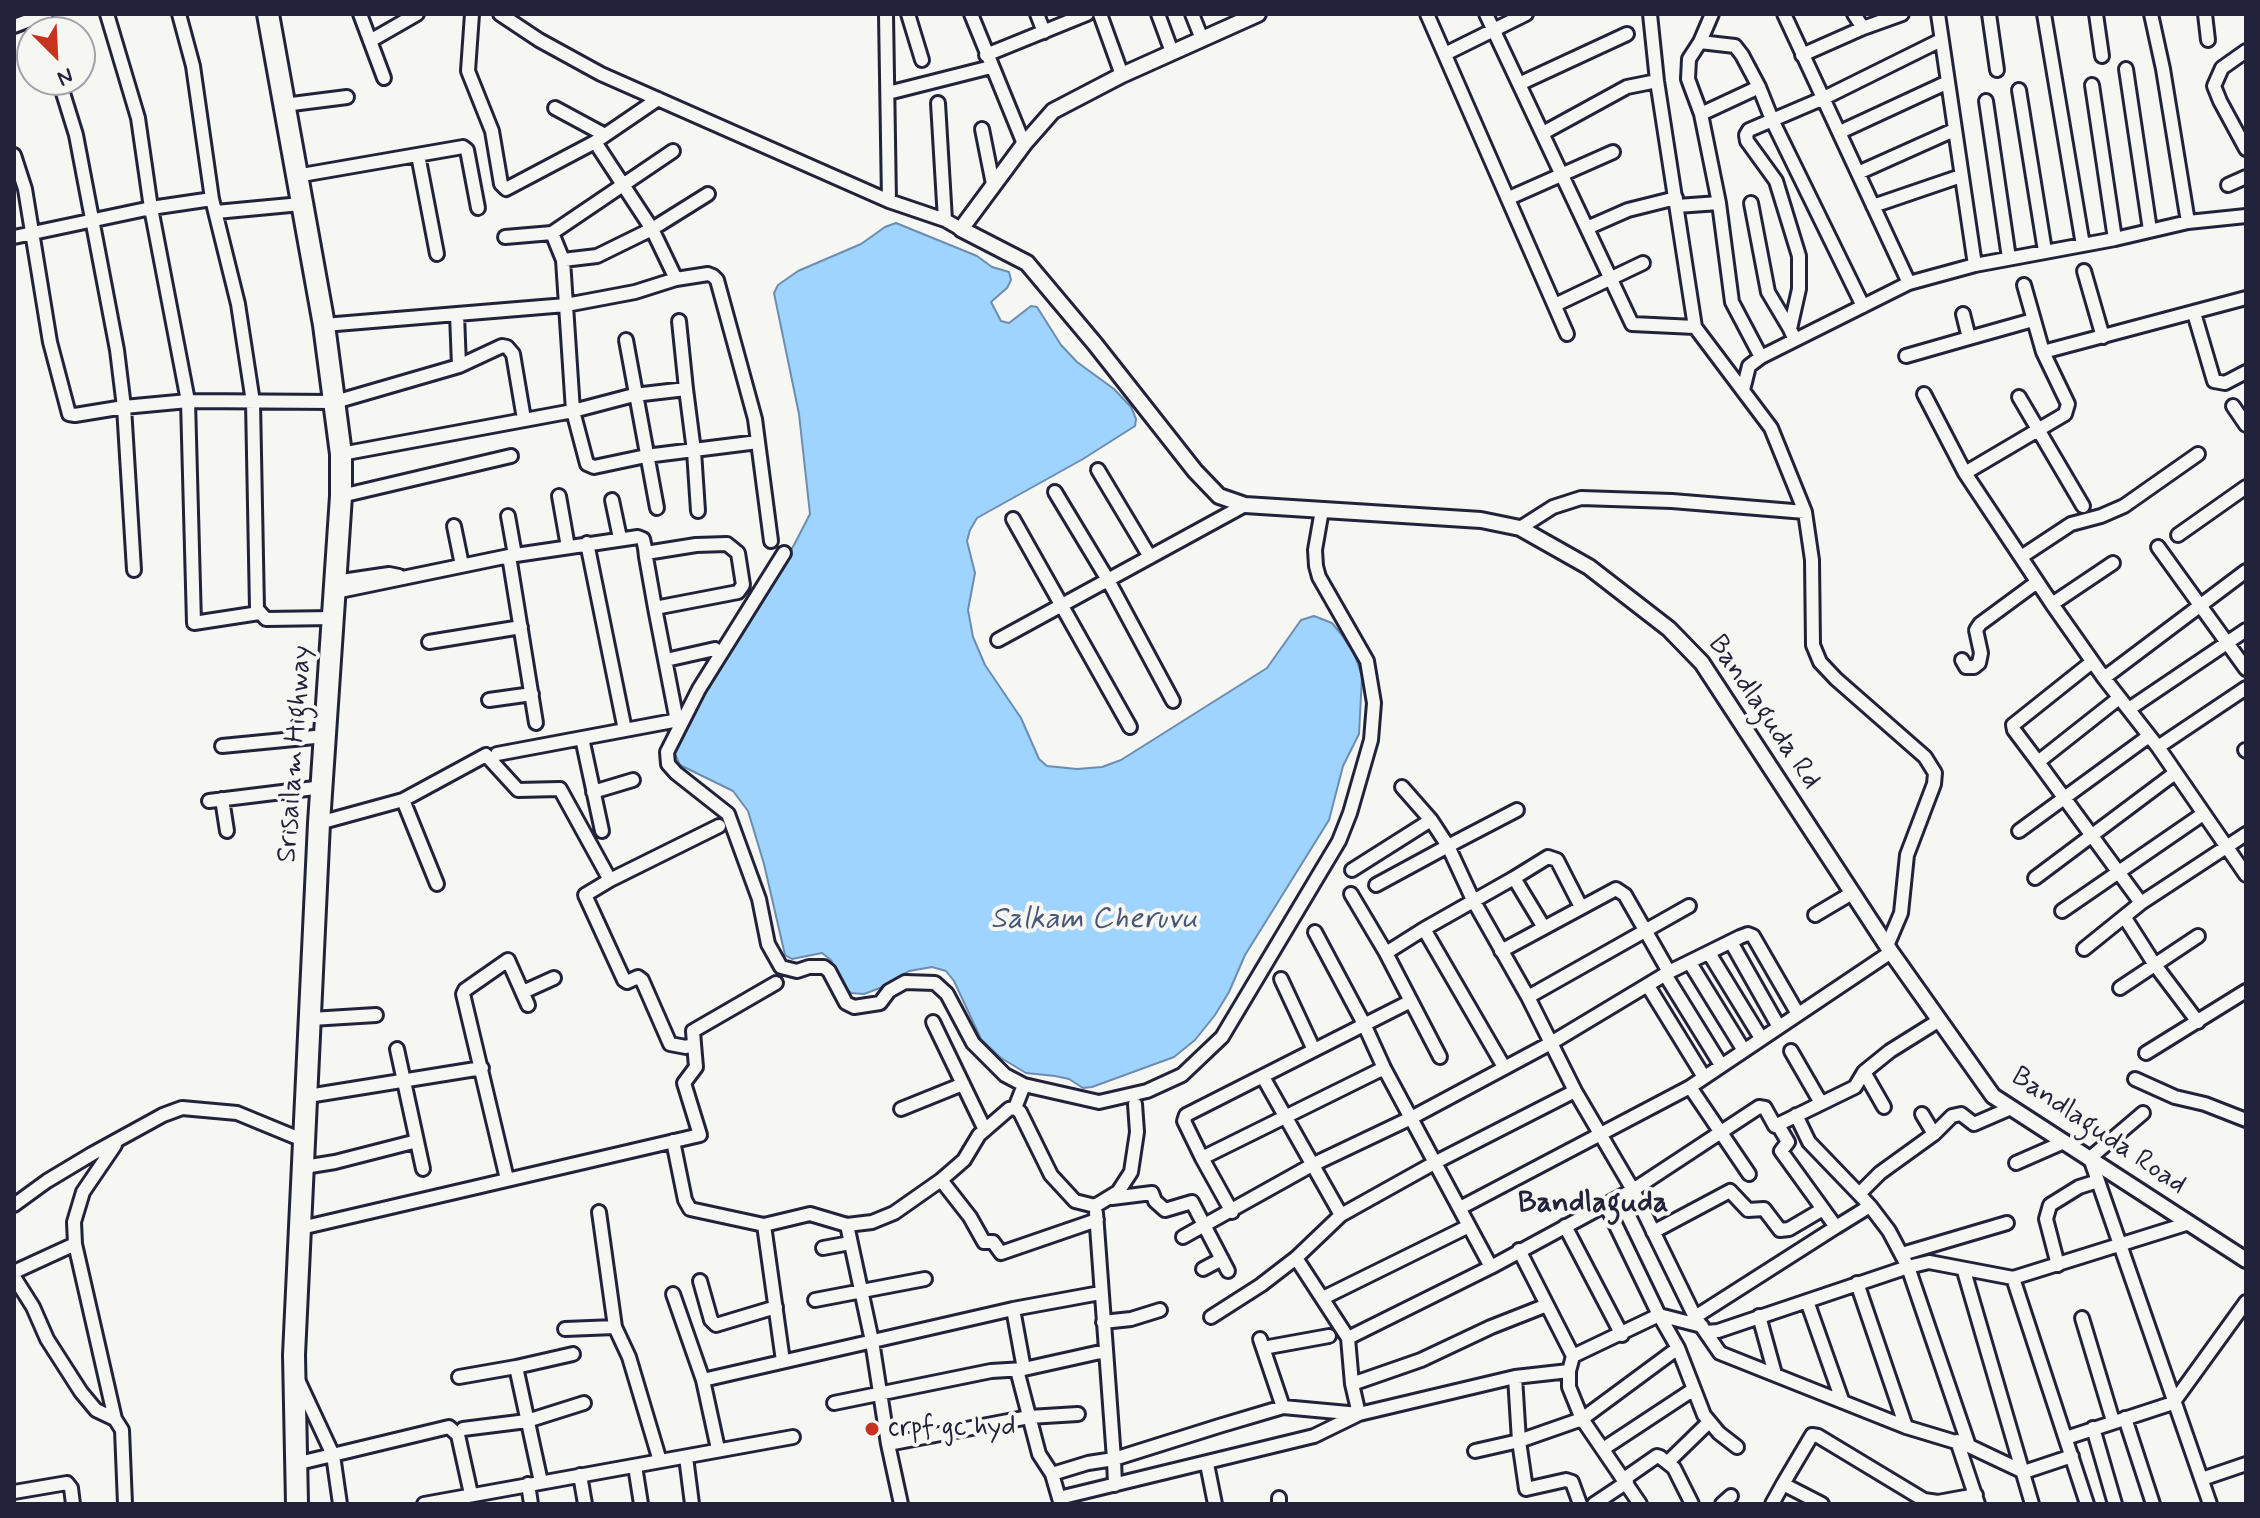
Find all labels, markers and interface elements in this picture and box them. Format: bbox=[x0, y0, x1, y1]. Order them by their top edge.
north arrow bbox=[16, 16, 96, 96]
text: N bbox=[53, 60, 77, 92]
street label: Bandlaguda Rd bbox=[1699, 630, 1827, 796]
street label: Srisailam Highway bbox=[272, 644, 320, 864]
water label: Salkam Cheruvu bbox=[991, 903, 1197, 939]
street label: Bandlaguda Road bbox=[2004, 1061, 2192, 1203]
district label: Bandlaguda bbox=[1518, 1187, 1668, 1223]
place label: crpf gc hyd bbox=[888, 1412, 1016, 1446]
marker: crpf gc hyd bbox=[863, 1420, 881, 1438]

